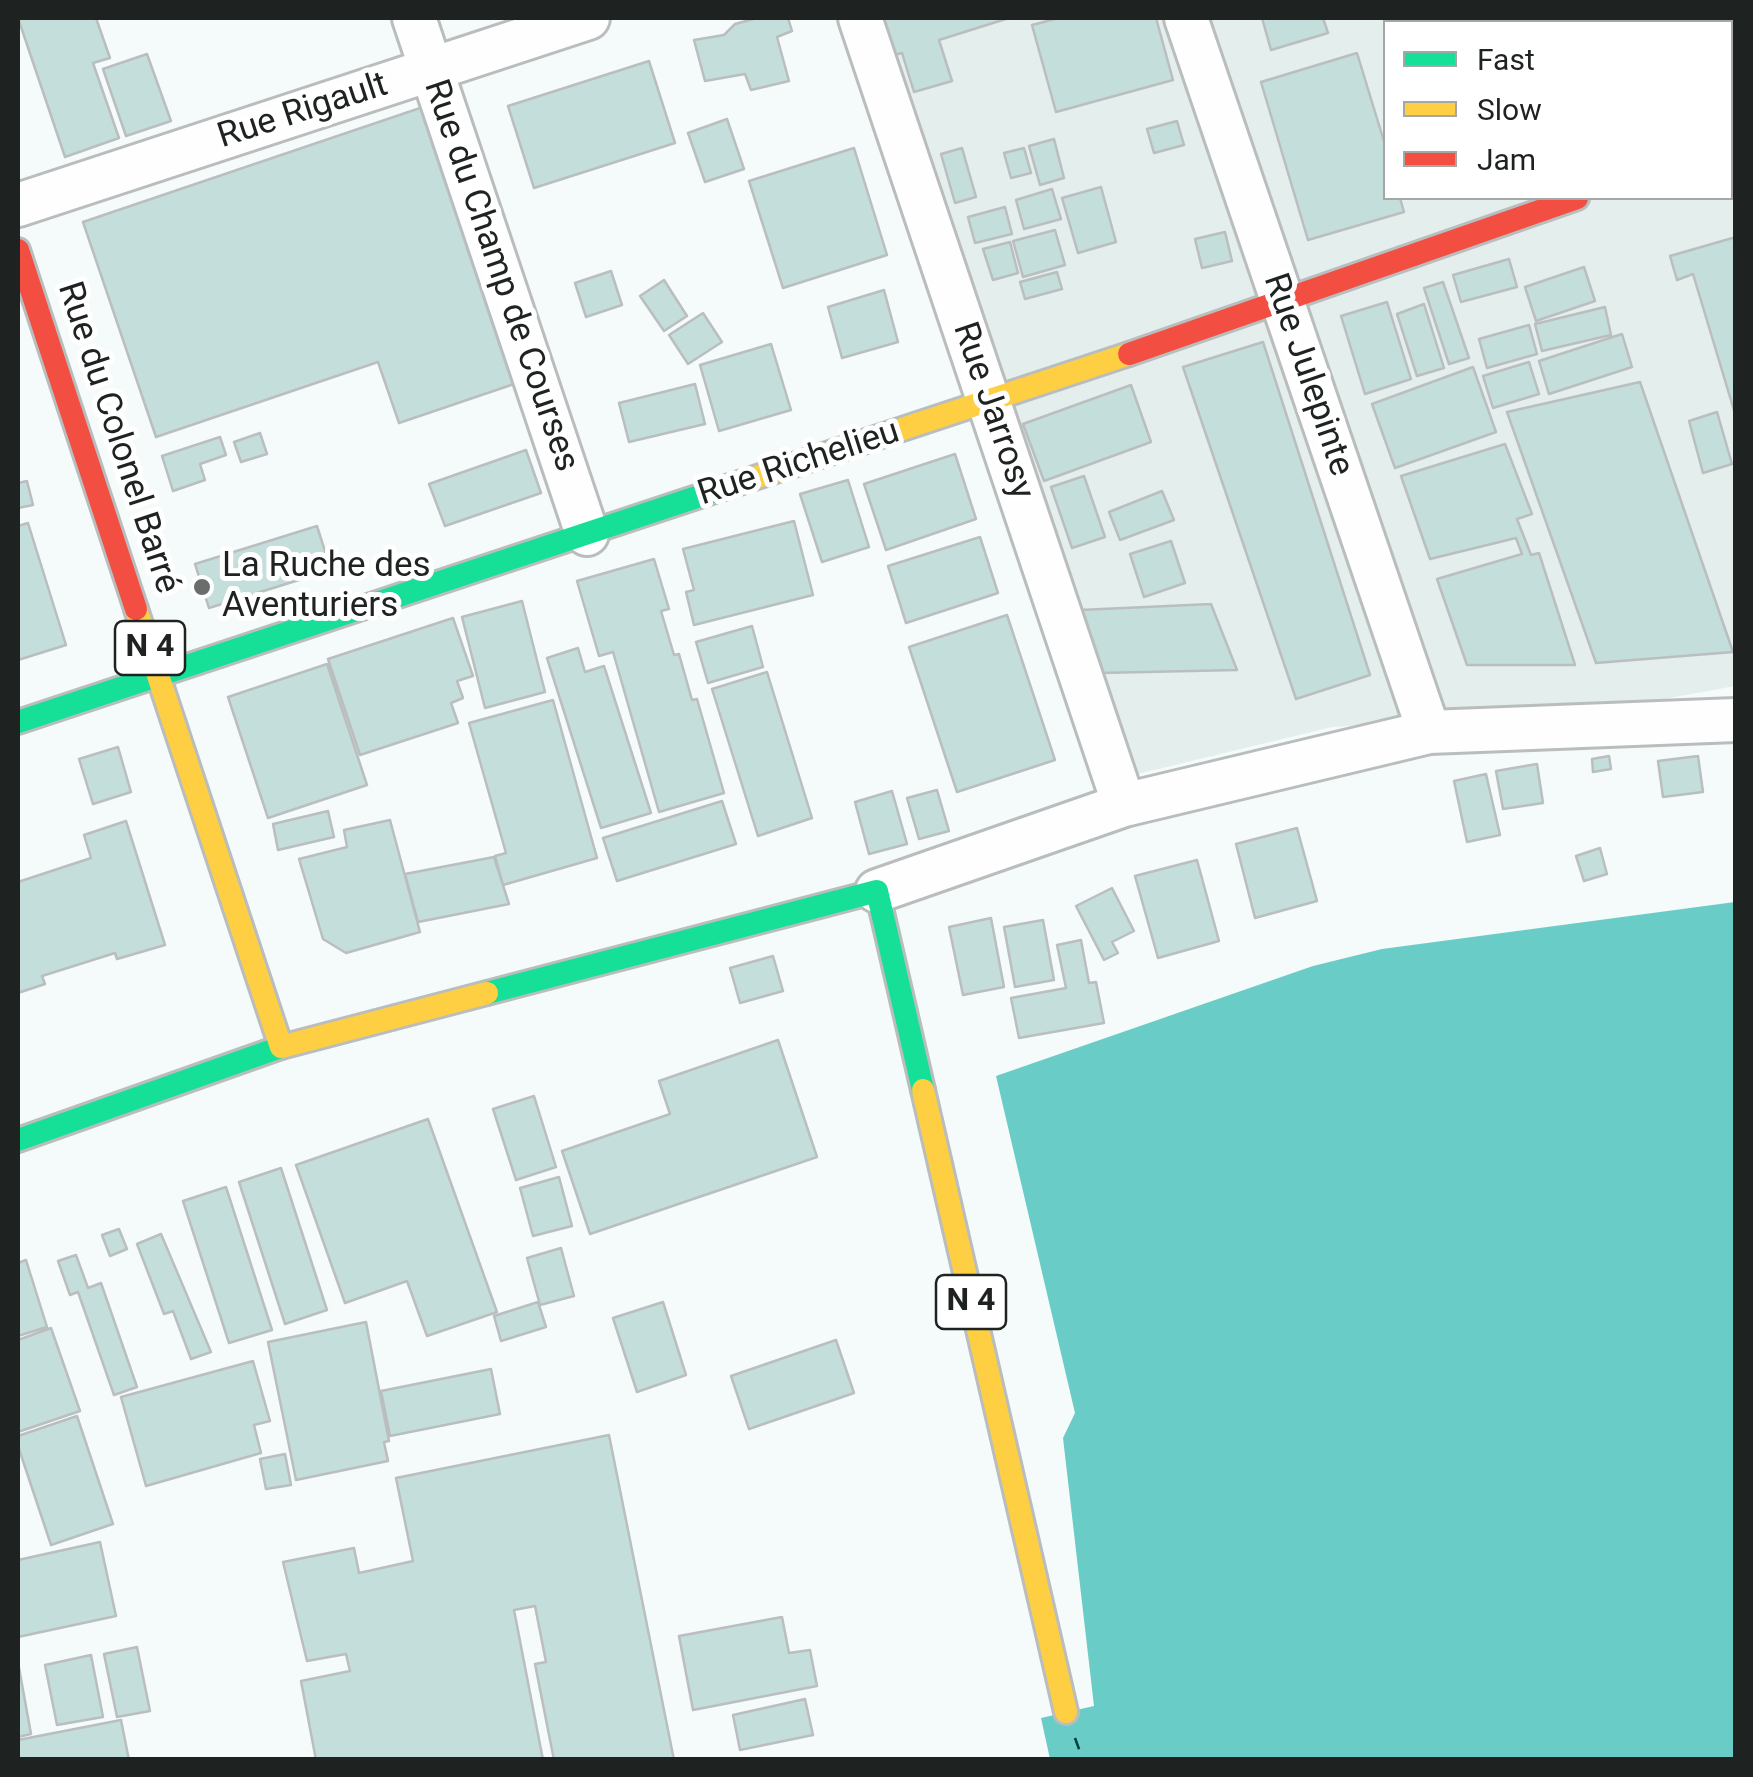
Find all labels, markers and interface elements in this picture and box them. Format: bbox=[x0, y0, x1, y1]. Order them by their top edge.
legend bbox=[1383, 20, 1733, 200]
text: Fast bbox=[1477, 42, 1535, 77]
street label: Rue Rigault bbox=[213, 65, 393, 159]
street label: Rue du Champ de Courses bbox=[413, 75, 587, 477]
text: Slow bbox=[1477, 92, 1542, 127]
text: Jam bbox=[1477, 142, 1536, 177]
street label: Rue Julepinte bbox=[1253, 268, 1361, 482]
street label: Rue du Colonel Barré bbox=[47, 277, 187, 599]
street label: Rue Jarrosy bbox=[942, 317, 1042, 505]
street label: Rue Richelieu bbox=[693, 412, 905, 516]
place label: La Ruche des Aventuriers bbox=[222, 546, 431, 628]
marker: La Ruche des Aventuriers bbox=[191, 576, 213, 598]
road number: N 4 bbox=[115, 621, 185, 675]
road number: N 4 bbox=[936, 1275, 1006, 1329]

